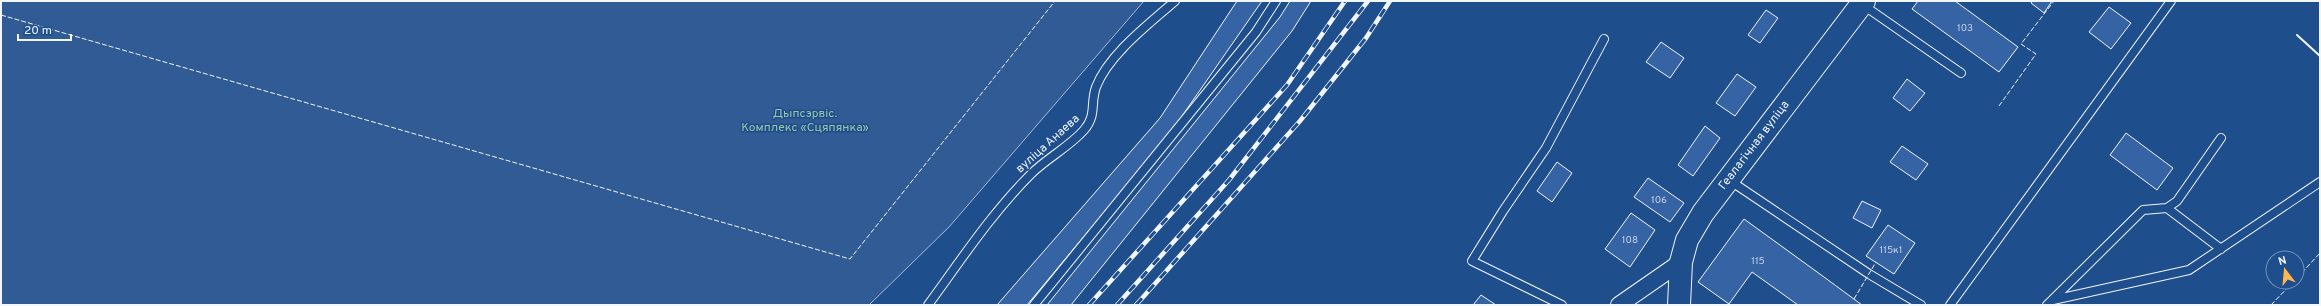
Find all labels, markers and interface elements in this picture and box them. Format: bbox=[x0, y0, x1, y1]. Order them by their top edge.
scale bar bbox=[18, 16, 71, 42]
house number: 103 bbox=[1957, 22, 1973, 35]
text: 20 m bbox=[24, 23, 52, 39]
street label: Геалагічная вуліца bbox=[1715, 98, 1793, 193]
park label: Дыпсэрвіс. Комплекс «Сцяпянка» bbox=[741, 106, 869, 136]
street label: вуліца Анаева bbox=[1013, 111, 1083, 177]
house number: 106 bbox=[1651, 194, 1667, 207]
house number: 108 bbox=[1622, 234, 1638, 247]
house number: 115к1 bbox=[1879, 244, 1903, 257]
north arrow bbox=[2265, 250, 2305, 290]
text: N bbox=[2277, 254, 2288, 269]
house number: 115 bbox=[1751, 255, 1765, 268]

